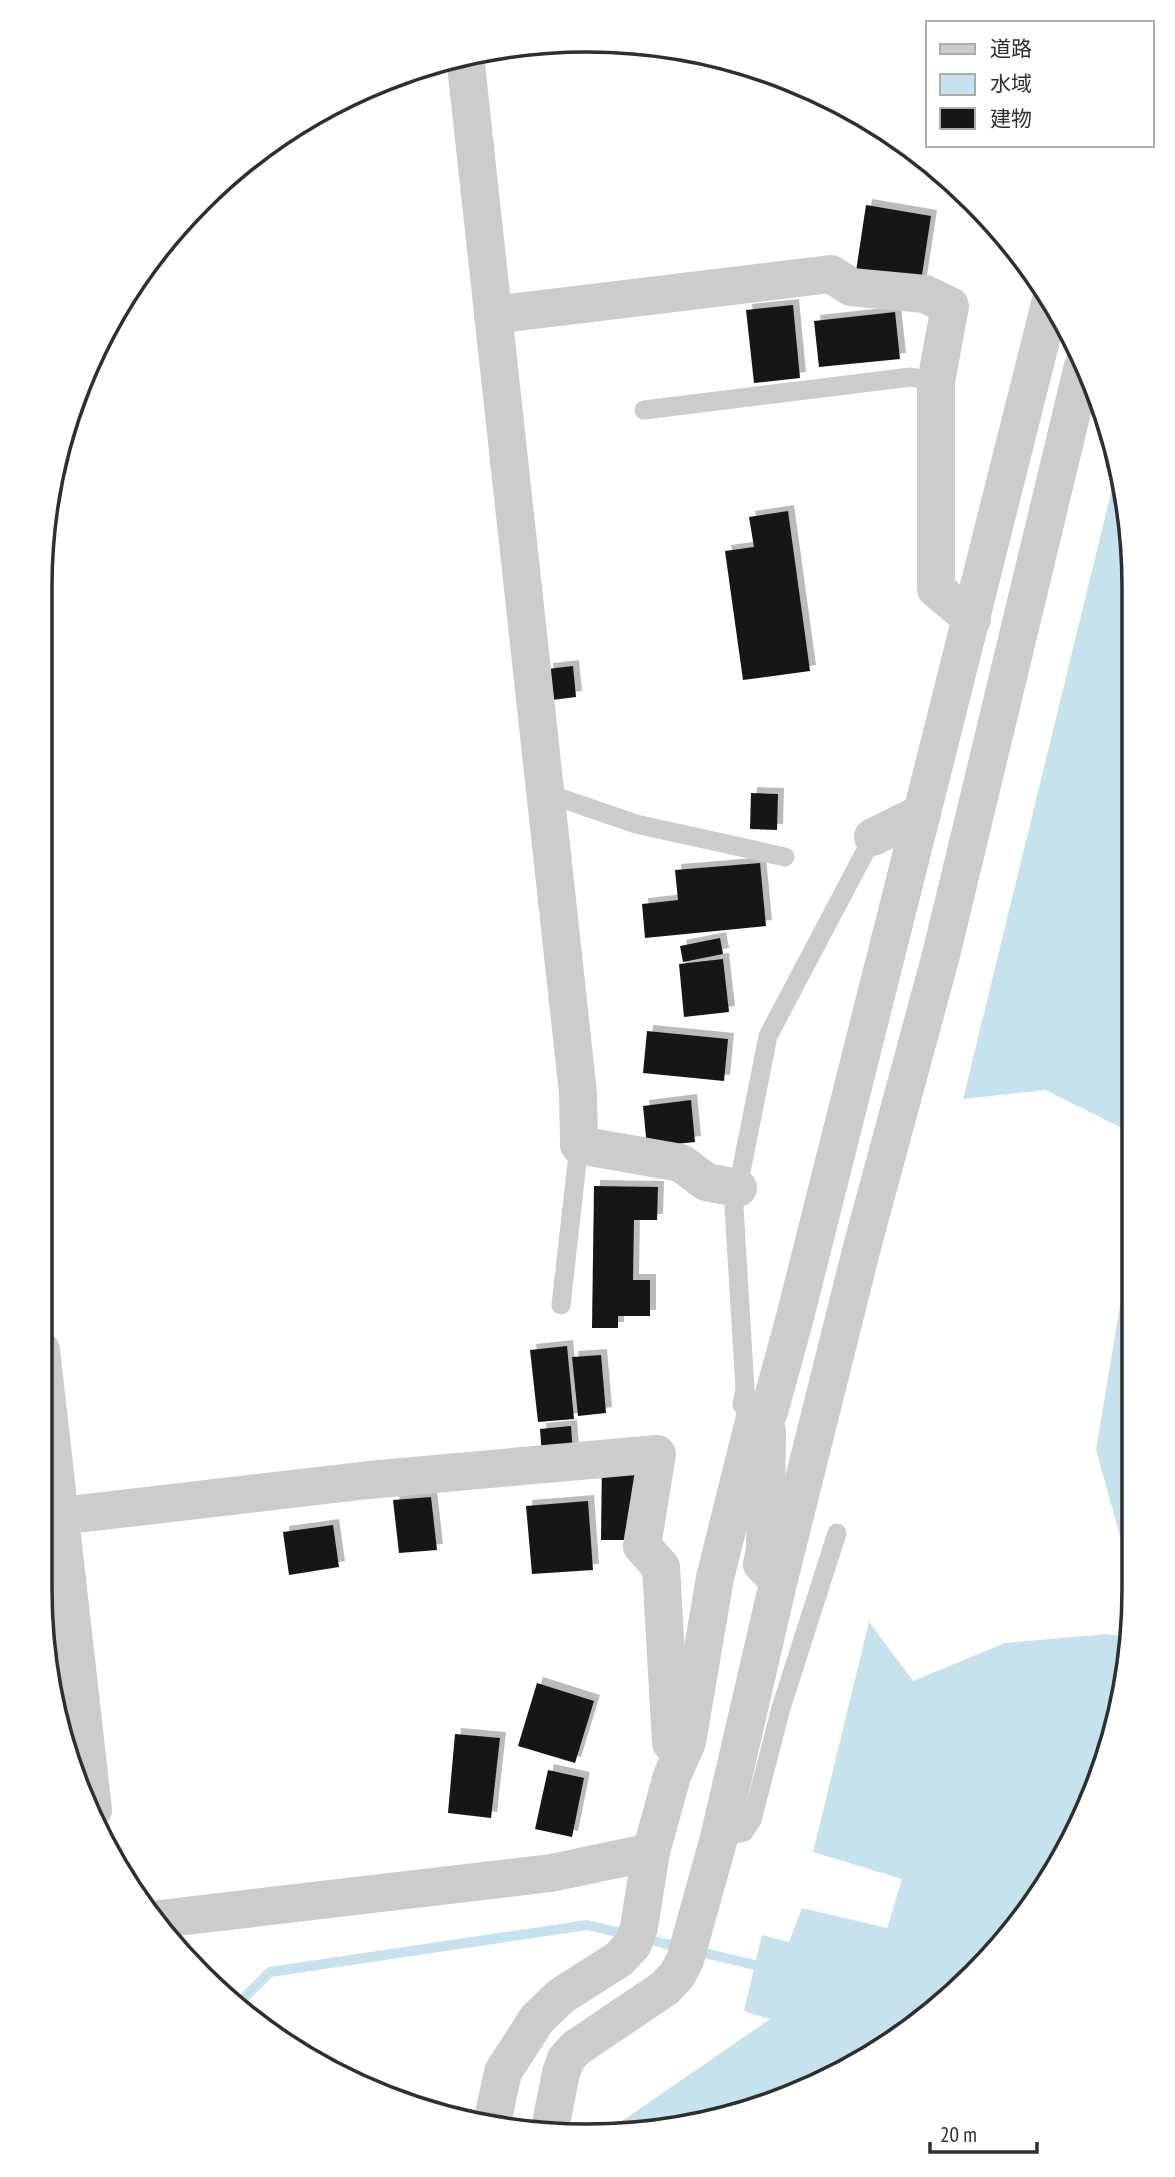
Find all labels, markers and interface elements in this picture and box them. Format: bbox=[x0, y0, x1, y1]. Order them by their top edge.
legend bbox=[926, 21, 1154, 147]
text: 道路 bbox=[990, 35, 1032, 62]
text: 水域 bbox=[990, 70, 1032, 97]
text: 建物 bbox=[990, 105, 1032, 132]
scale bar bbox=[930, 2110, 1037, 2154]
text: 20 m bbox=[940, 2121, 977, 2148]

